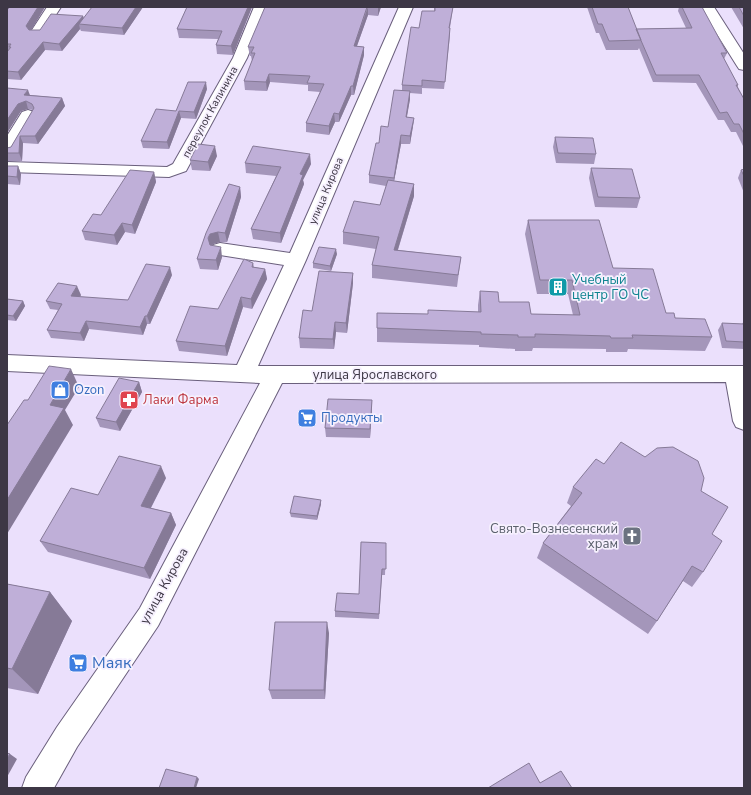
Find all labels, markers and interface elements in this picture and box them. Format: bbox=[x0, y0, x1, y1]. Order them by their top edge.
street label: переулок Калинина bbox=[179, 64, 241, 160]
street label: улица Кирова bbox=[305, 155, 347, 227]
place label: Учебный центр ГО ЧС bbox=[571, 271, 649, 304]
building icon: Учебный центр ГО ЧС bbox=[547, 276, 569, 298]
street label: улица Ярославского bbox=[313, 366, 437, 384]
shop icon: Ozon bbox=[49, 379, 71, 401]
place label: Ozon bbox=[74, 381, 104, 399]
pharmacy icon: Лаки Фарма bbox=[118, 389, 140, 411]
place label: Лаки Фарма bbox=[143, 391, 219, 409]
supermarket icon: Продукты bbox=[296, 407, 318, 429]
place label: Продукты bbox=[321, 409, 383, 427]
place label: Свято-Вознесенский храм bbox=[490, 520, 618, 553]
church icon: Свято-Вознесенский храм bbox=[621, 525, 643, 547]
street label: улица Кирова bbox=[136, 545, 192, 627]
supermarket icon: Маяк bbox=[67, 652, 89, 674]
place label: Маяк bbox=[92, 652, 132, 674]

